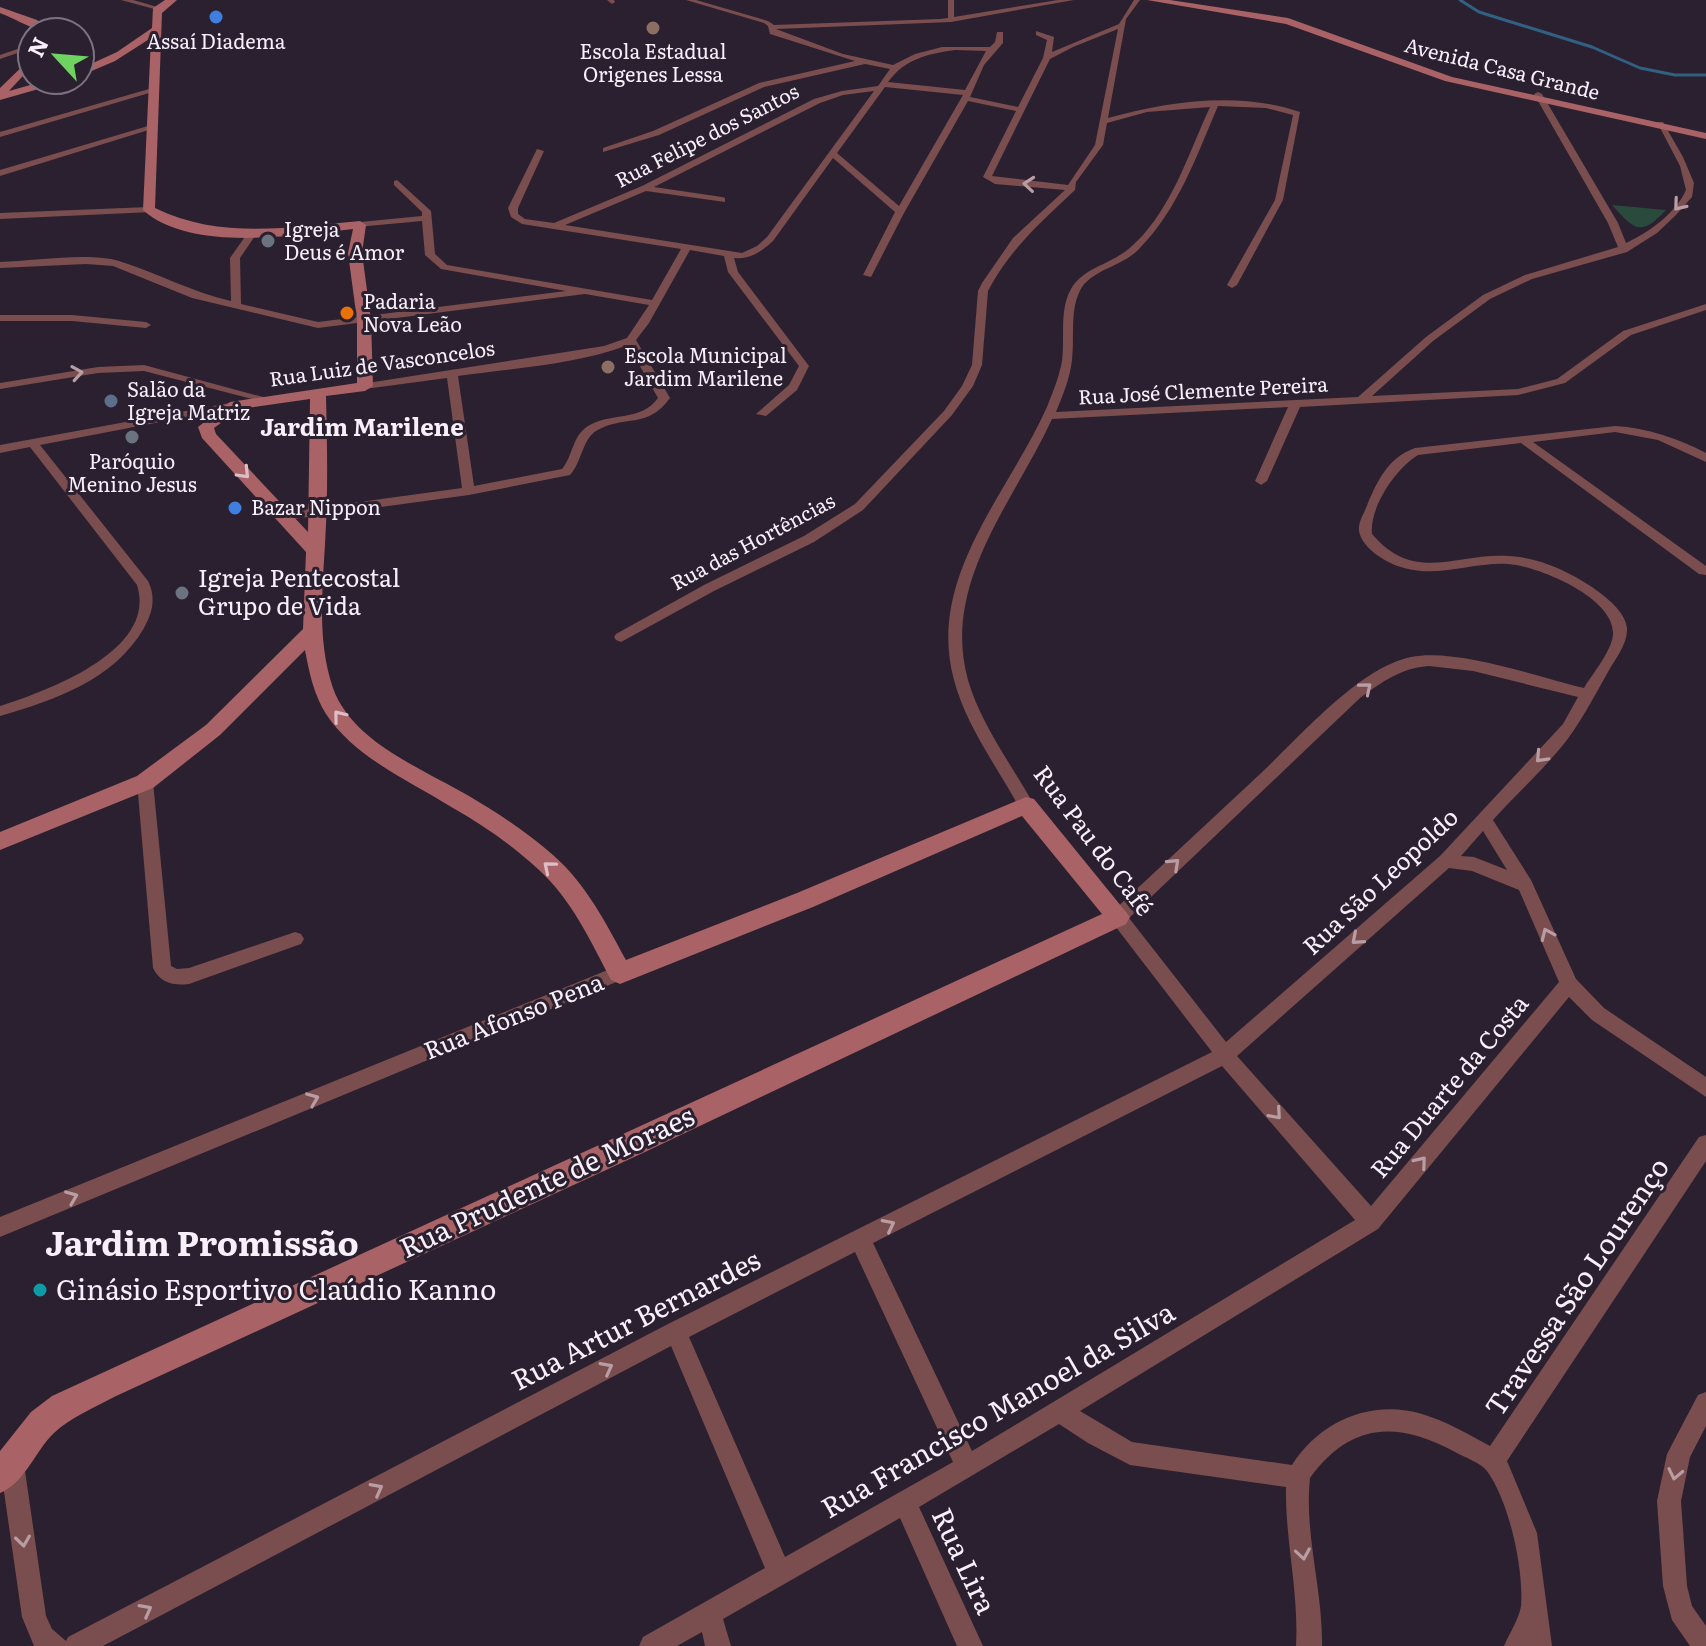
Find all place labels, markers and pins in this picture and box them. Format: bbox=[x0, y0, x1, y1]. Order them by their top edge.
marker: Assaí Diadema bbox=[207, 8, 225, 26]
marker: Escola Estadual Origenes Lessa bbox=[644, 19, 662, 37]
place label: Assaí Diadema bbox=[146, 25, 286, 55]
place label: Escola Estadual Origenes Lessa bbox=[580, 35, 727, 88]
place label: Igreja Deus é Amor bbox=[284, 213, 405, 266]
marker: Igreja Deus é Amor bbox=[259, 232, 277, 250]
place label: Padaria Nova Leão bbox=[363, 285, 462, 338]
marker: Padaria Nova Leão bbox=[338, 304, 356, 322]
place label: Escola Municipal Jardim Marilene bbox=[624, 339, 787, 392]
marker: Escola Municipal Jardim Marilene bbox=[599, 358, 617, 376]
place label: Salão da Igreja Matriz bbox=[127, 373, 250, 426]
marker: Salão da Igreja Matriz bbox=[102, 392, 120, 410]
marker: Paróquio Menino Jesus bbox=[123, 428, 141, 446]
place label: Paróquio Menino Jesus bbox=[67, 445, 197, 498]
place label: Bazar Nippon bbox=[251, 491, 381, 521]
marker: Bazar Nippon bbox=[226, 499, 244, 517]
place label: Igreja Pentecostal Grupo de Vida bbox=[198, 559, 400, 622]
marker: Igreja Pentecostal Grupo de Vida bbox=[173, 584, 191, 602]
place label: Ginásio Esportivo Claúdio Kanno bbox=[56, 1267, 496, 1309]
marker: Ginásio Esportivo Claúdio Kanno bbox=[31, 1281, 49, 1299]

